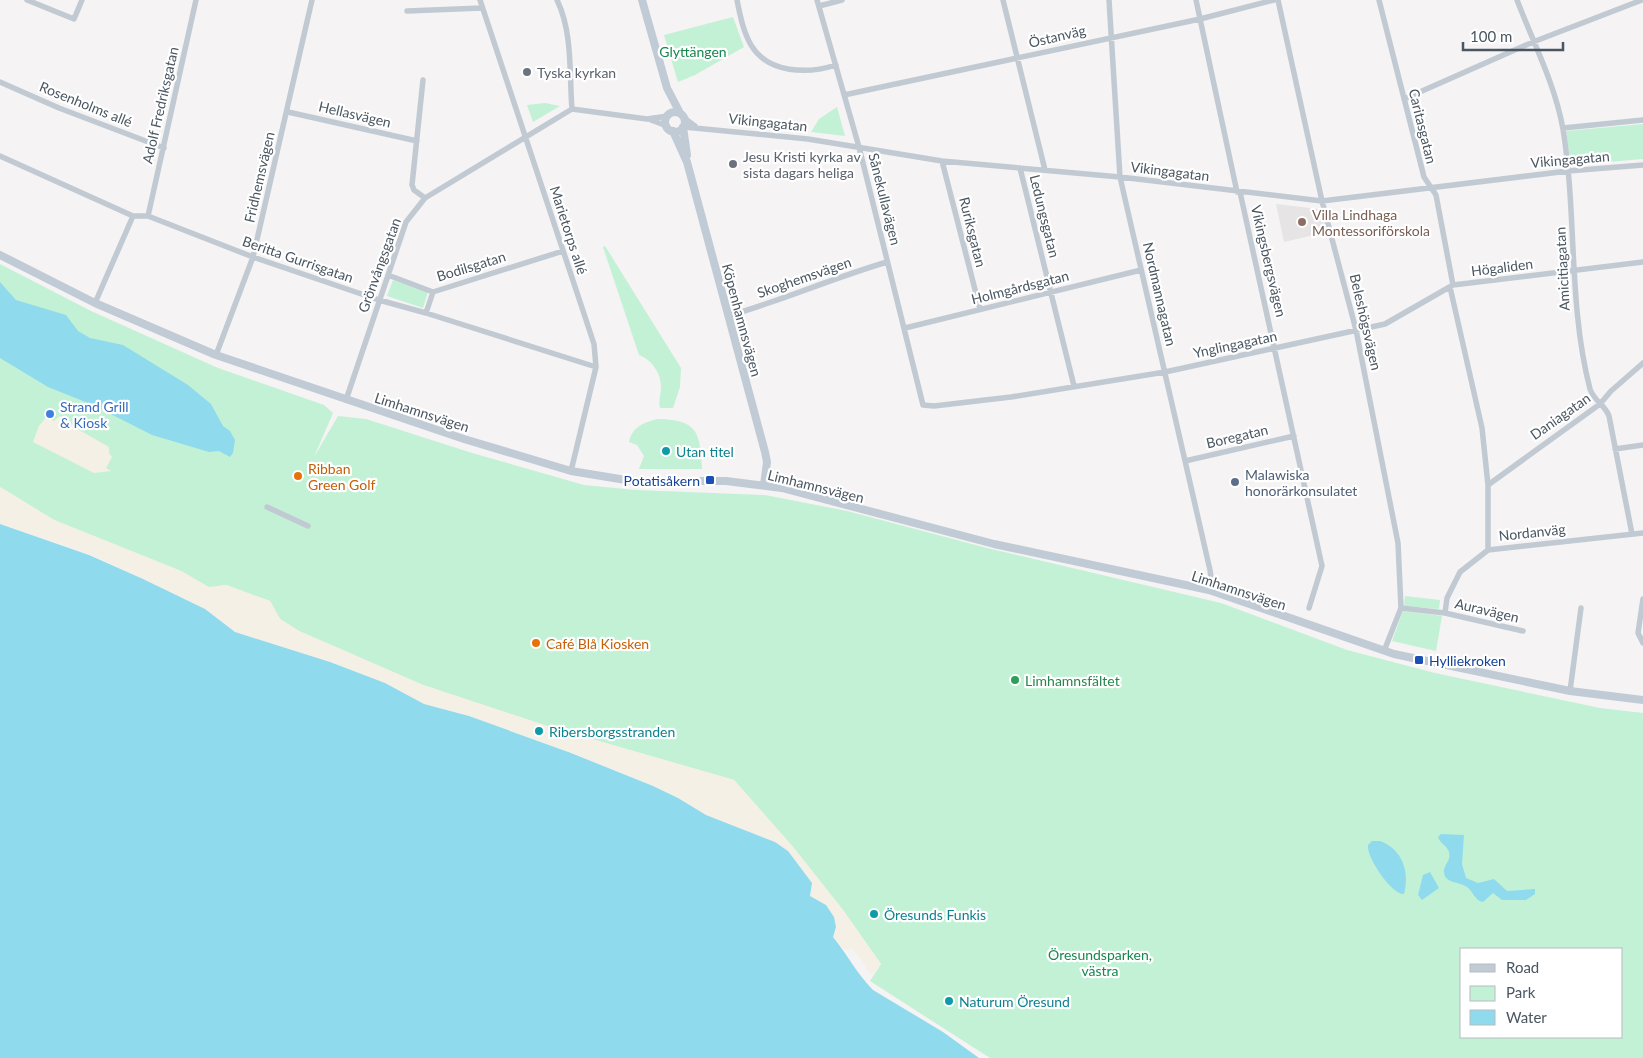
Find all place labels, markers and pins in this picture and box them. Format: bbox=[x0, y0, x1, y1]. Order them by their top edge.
place label: Tyska kyrkan bbox=[537, 64, 616, 81]
marker: Tyska kyrkan bbox=[521, 66, 533, 78]
place label: Jesu Kristi kyrka av sista dagars heliga bbox=[743, 148, 861, 181]
marker: Jesu Kristi kyrka av sista dagars heliga bbox=[727, 158, 739, 170]
place label: Villa Lindhaga Montessoriförskola bbox=[1312, 206, 1430, 239]
marker: Villa Lindhaga Montessoriförskola bbox=[1296, 216, 1308, 228]
place label: Strand Grill & Kiosk bbox=[60, 398, 129, 431]
marker: Strand Grill & Kiosk bbox=[44, 408, 56, 420]
place label: Utan titel bbox=[676, 443, 734, 460]
marker: Utan titel bbox=[660, 445, 672, 457]
place label: Ribban Green Golf bbox=[308, 460, 375, 493]
place label: Malawiska honorärkonsulatet bbox=[1245, 466, 1357, 499]
marker: Ribban Green Golf bbox=[292, 470, 304, 482]
place label: Potatisåkern bbox=[624, 472, 700, 489]
marker: Potatisåkern bbox=[704, 474, 716, 486]
marker: Malawiska honorärkonsulatet bbox=[1229, 476, 1241, 488]
place label: Café Blå Kiosken bbox=[546, 635, 649, 652]
marker: Café Blå Kiosken bbox=[530, 637, 542, 649]
place label: Hylliekroken bbox=[1429, 652, 1506, 669]
marker: Hylliekroken bbox=[1413, 654, 1425, 666]
place label: Limhamnsfältet bbox=[1025, 672, 1120, 689]
marker: Limhamnsfältet bbox=[1009, 674, 1021, 686]
place label: Ribersborgsstranden bbox=[549, 723, 675, 740]
marker: Ribersborgsstranden bbox=[533, 725, 545, 737]
place label: Öresunds Funkis bbox=[884, 906, 986, 923]
marker: Öresunds Funkis bbox=[868, 908, 880, 920]
place label: Naturum Öresund bbox=[959, 993, 1070, 1010]
marker: Naturum Öresund bbox=[943, 995, 955, 1007]

